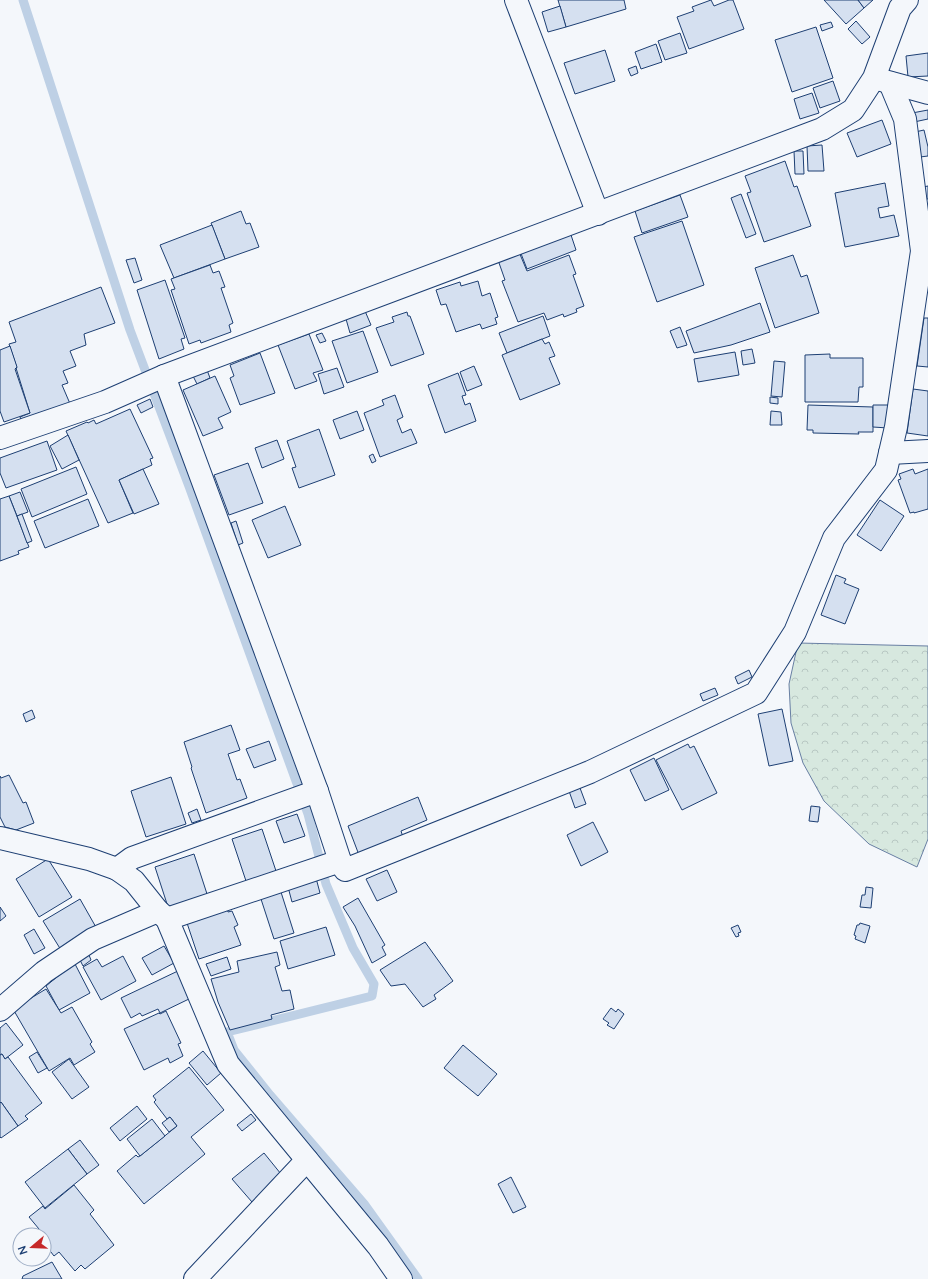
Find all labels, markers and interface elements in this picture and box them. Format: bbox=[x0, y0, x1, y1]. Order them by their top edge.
north arrow bbox=[12, 1227, 52, 1267]
text: N bbox=[15, 1244, 30, 1257]

